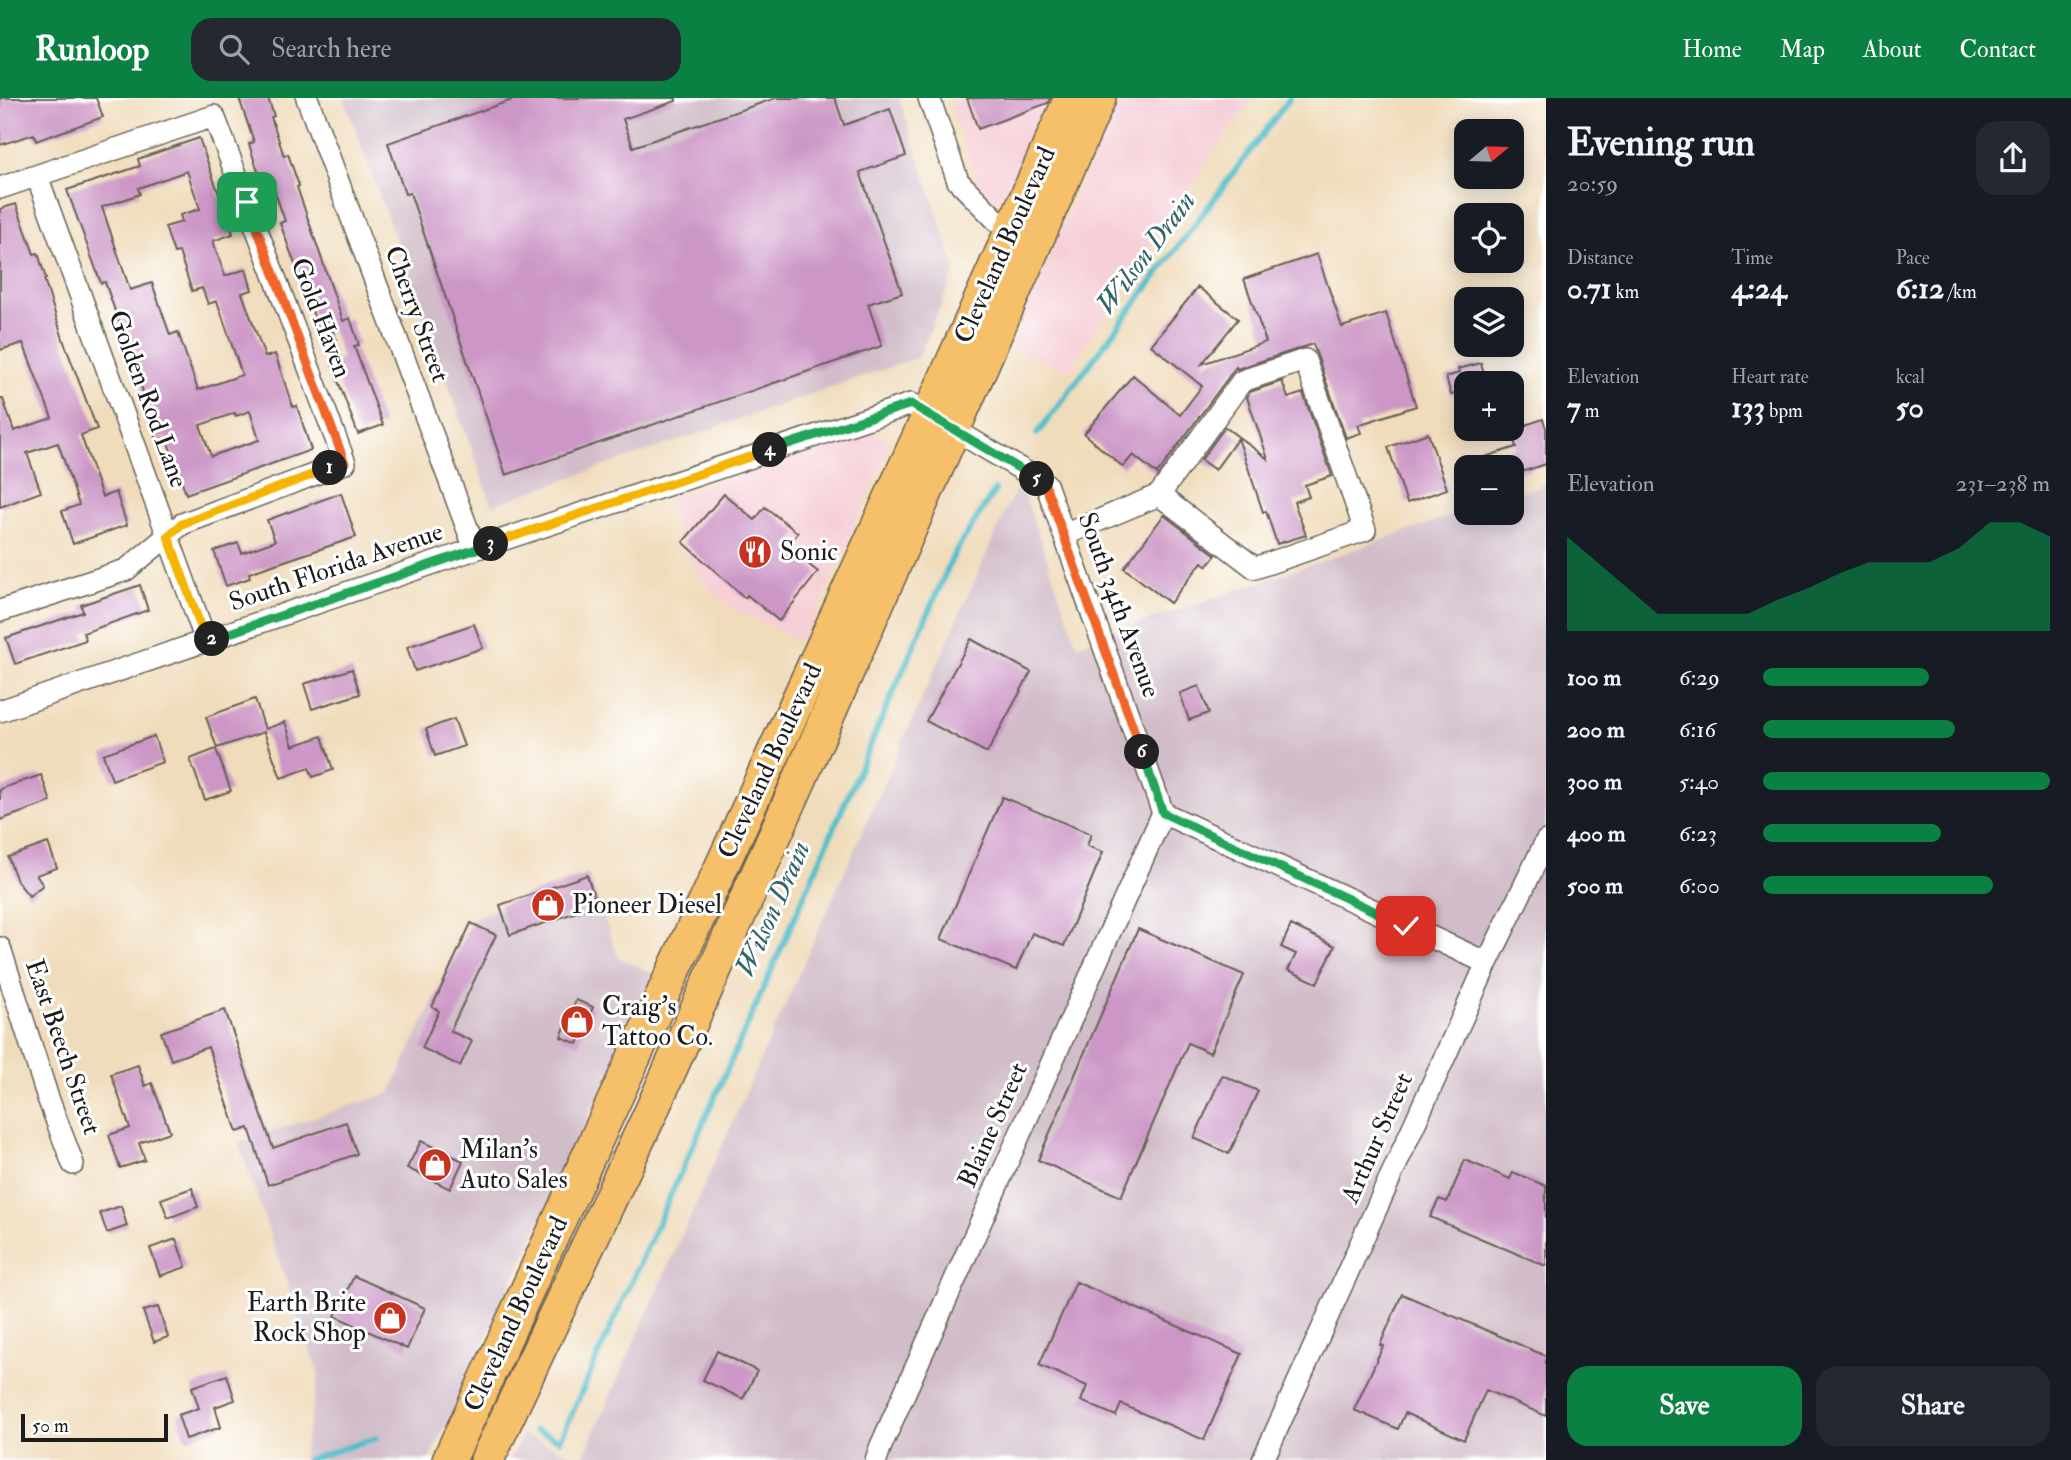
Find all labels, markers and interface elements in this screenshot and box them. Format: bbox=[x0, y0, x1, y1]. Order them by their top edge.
search box bbox=[191, 18, 681, 81]
text: Runloop bbox=[35, 29, 149, 70]
icon: search bbox=[215, 30, 253, 68]
text: Search here bbox=[271, 33, 391, 65]
text: Home bbox=[1682, 34, 1742, 65]
text: Map bbox=[1780, 34, 1825, 65]
text: About bbox=[1863, 34, 1922, 65]
text: Contact bbox=[1960, 34, 2036, 65]
north arrow bbox=[1454, 119, 1524, 189]
map controls bbox=[1454, 119, 1524, 525]
text: Evening run bbox=[1567, 119, 1755, 167]
button: share bbox=[1976, 121, 2050, 195]
street label: Cleveland Boulevard bbox=[947, 142, 1063, 348]
text: 20:59 bbox=[1567, 169, 1618, 198]
pin bbox=[217, 172, 277, 232]
icon: arrive bbox=[228, 183, 266, 221]
water label: Wilson Drain bbox=[1088, 185, 1204, 321]
button: locate bbox=[1454, 203, 1524, 273]
street label: Cherry Street bbox=[378, 242, 456, 386]
text: Distance bbox=[1567, 246, 1633, 270]
text: Time bbox=[1731, 246, 1773, 270]
text: Pace bbox=[1896, 246, 1930, 270]
street label: Gold Haven bbox=[284, 253, 358, 383]
text: 0.71 bbox=[1567, 270, 1612, 307]
text: 4:24 bbox=[1731, 270, 1786, 307]
text: 6:12 bbox=[1896, 270, 1944, 307]
text: km bbox=[1612, 280, 1639, 304]
text: /km bbox=[1944, 280, 1977, 304]
button: layers bbox=[1454, 287, 1524, 357]
street label: Golden Rod Lane bbox=[101, 306, 195, 492]
text: Elevation bbox=[1567, 365, 1639, 389]
text: Heart rate bbox=[1731, 365, 1809, 389]
text: kcal bbox=[1896, 365, 1925, 389]
button: + bbox=[1454, 371, 1524, 441]
text: 7 bbox=[1567, 389, 1581, 426]
text: 133 bbox=[1731, 389, 1765, 426]
text: 50 bbox=[1896, 389, 1924, 426]
text: m bbox=[1581, 399, 1600, 423]
text: bpm bbox=[1765, 399, 1803, 423]
pin: 4 bbox=[752, 432, 788, 468]
text: 4 bbox=[764, 437, 775, 461]
pin: 1 bbox=[312, 450, 348, 486]
text: 1 bbox=[326, 455, 333, 479]
button: − bbox=[1454, 455, 1524, 525]
pin: 5 bbox=[1020, 462, 1054, 496]
text: 5 bbox=[1032, 466, 1041, 490]
text: Elevation bbox=[1567, 469, 1655, 498]
text: 231–238 m bbox=[1956, 469, 2050, 498]
street label: South 34th Avenue bbox=[1071, 508, 1167, 702]
street label: South Florida Avenue bbox=[225, 515, 447, 619]
pin: 3 bbox=[474, 526, 508, 562]
text: 3 bbox=[487, 531, 494, 555]
restaurant icon: Sonic bbox=[736, 533, 774, 571]
place label: Sonic bbox=[780, 536, 838, 568]
pin: 2 bbox=[194, 622, 230, 656]
text: 2 bbox=[207, 626, 216, 650]
street label: Cleveland Boulevard bbox=[711, 658, 829, 864]
text: 100 m bbox=[1567, 663, 1621, 692]
text: 6:29 bbox=[1679, 663, 1720, 692]
text: 200 m bbox=[1567, 715, 1625, 744]
text: 6:16 bbox=[1679, 715, 1716, 744]
pin: 6 bbox=[1124, 734, 1160, 770]
text: 6 bbox=[1137, 739, 1146, 763]
text: 300 m bbox=[1567, 767, 1622, 796]
text: 5:40 bbox=[1679, 767, 1719, 796]
text: 400 m bbox=[1567, 819, 1626, 848]
text: 6:23 bbox=[1679, 819, 1717, 848]
water label: Wilson Drain bbox=[728, 836, 818, 982]
text: 500 m bbox=[1567, 871, 1623, 900]
text: 6:00 bbox=[1679, 871, 1720, 900]
shop icon: Pioneer Diesel bbox=[529, 886, 567, 924]
place label: Pioneer Diesel bbox=[572, 889, 722, 921]
pin bbox=[1376, 896, 1436, 956]
icon: check bbox=[1387, 907, 1425, 945]
street label: East Beech Street bbox=[18, 955, 108, 1139]
place label: Craig's Tattoo Co. bbox=[602, 991, 713, 1053]
shop icon: Craig's Tattoo Co. bbox=[558, 1003, 596, 1041]
street label: Blaine Street bbox=[951, 1057, 1035, 1193]
street label: Arthur Street bbox=[1334, 1068, 1420, 1209]
place label: Milan's Auto Sales bbox=[459, 1134, 568, 1196]
shop icon: Milan's Auto Sales bbox=[416, 1146, 454, 1184]
street label: Cleveland Boulevard bbox=[457, 1211, 575, 1417]
place label: Earth Brite Rock Shop bbox=[247, 1287, 366, 1350]
shop icon: Earth Brite Rock Shop bbox=[371, 1299, 409, 1337]
button: Save bbox=[1567, 1366, 1802, 1446]
button: Share bbox=[1816, 1366, 2050, 1446]
scale bar bbox=[21, 1411, 168, 1443]
text: 50 m bbox=[32, 1414, 69, 1438]

